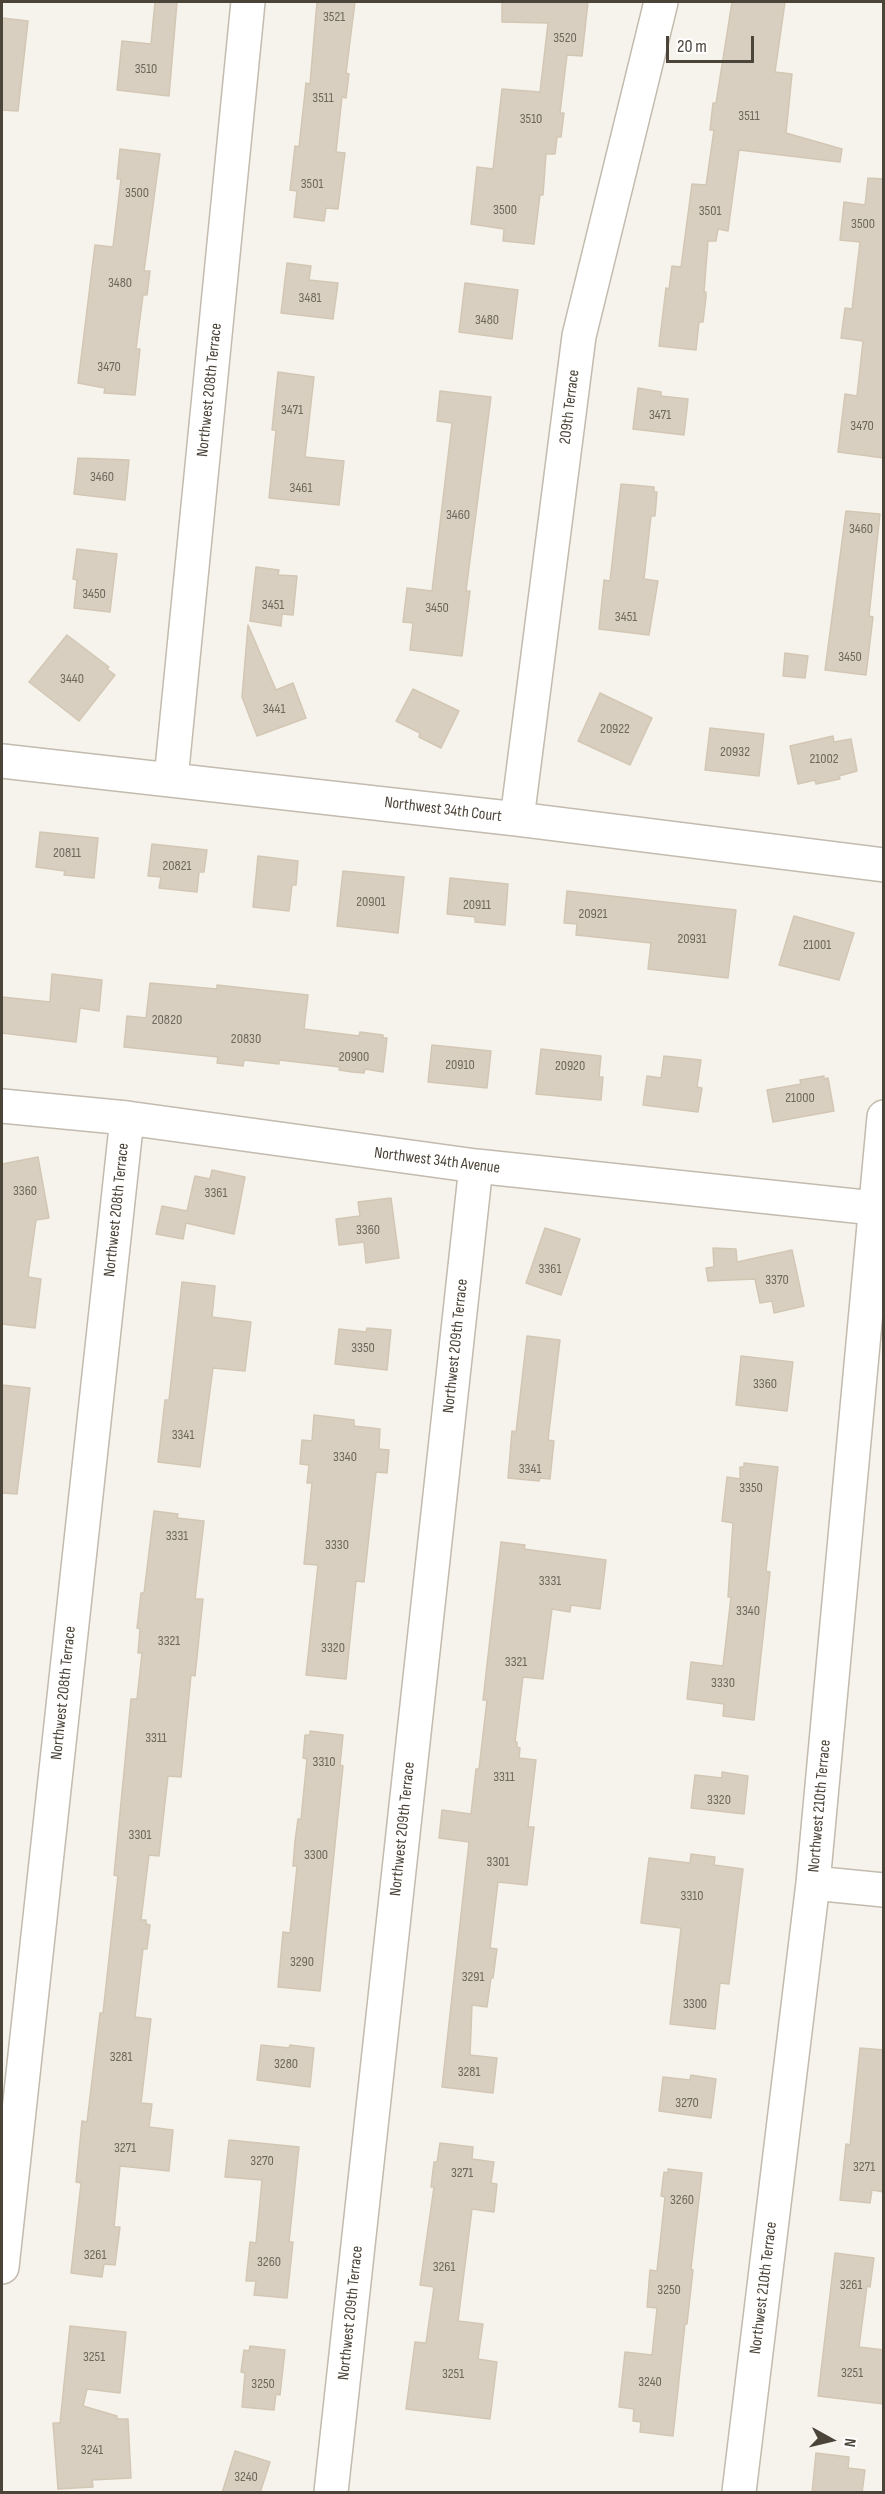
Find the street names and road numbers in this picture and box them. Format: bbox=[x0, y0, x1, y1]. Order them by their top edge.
street label: Northwest 208th Terrace bbox=[193, 322, 227, 458]
street label: 209th Terrace bbox=[556, 369, 584, 445]
street label: Northwest 34th Court bbox=[383, 793, 503, 827]
street label: Northwest 208th Terrace bbox=[100, 1142, 134, 1278]
street label: Northwest 34th Avenue bbox=[373, 1144, 501, 1178]
street label: Northwest 209th Terrace bbox=[439, 1278, 473, 1414]
street label: Northwest 208th Terrace bbox=[47, 1625, 81, 1761]
street label: Northwest 210th Terrace bbox=[805, 1739, 835, 1873]
street label: Northwest 209th Terrace bbox=[386, 1761, 420, 1897]
street label: Northwest 210th Terrace bbox=[746, 2221, 782, 2355]
street label: Northwest 209th Terrace bbox=[334, 2245, 368, 2381]

